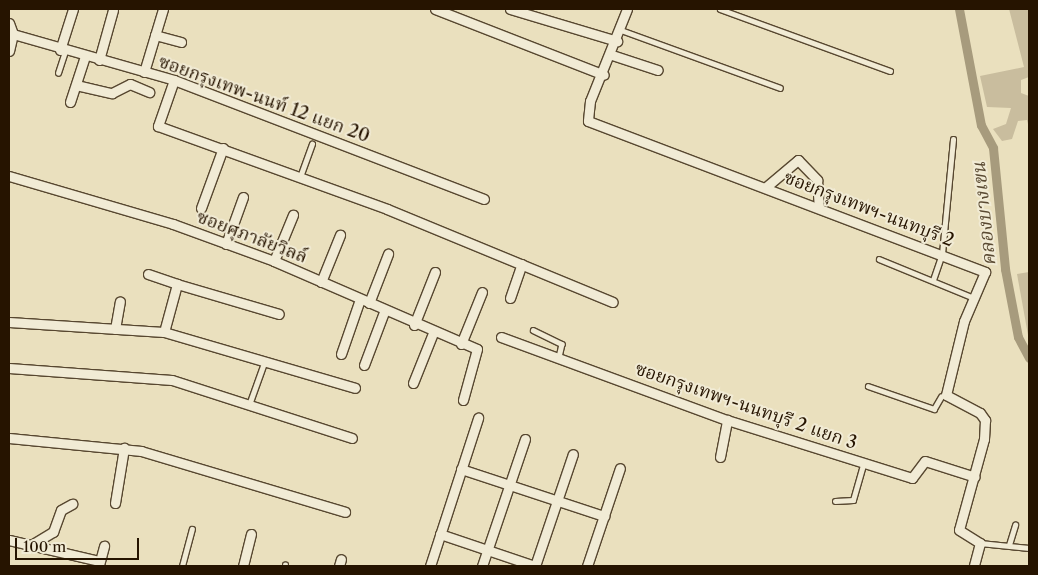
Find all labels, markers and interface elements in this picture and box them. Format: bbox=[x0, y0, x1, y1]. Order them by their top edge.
street label: ซอยกรุงเทพ-นนท์ 12 แยก 20 bbox=[155, 51, 373, 147]
water label: คลองบางเขน bbox=[967, 161, 1001, 267]
street label: ซอยกรุงเทพฯ-นนทบุรี 2 bbox=[781, 167, 957, 251]
street label: ซอยศุภาลัยวิลล์ bbox=[194, 206, 310, 268]
street label: ซอยกรุงเทพฯ-นนทบุรี 2 แยก 3 bbox=[632, 358, 860, 454]
scale bar bbox=[18, 528, 141, 560]
text: 100 m bbox=[23, 537, 66, 556]

